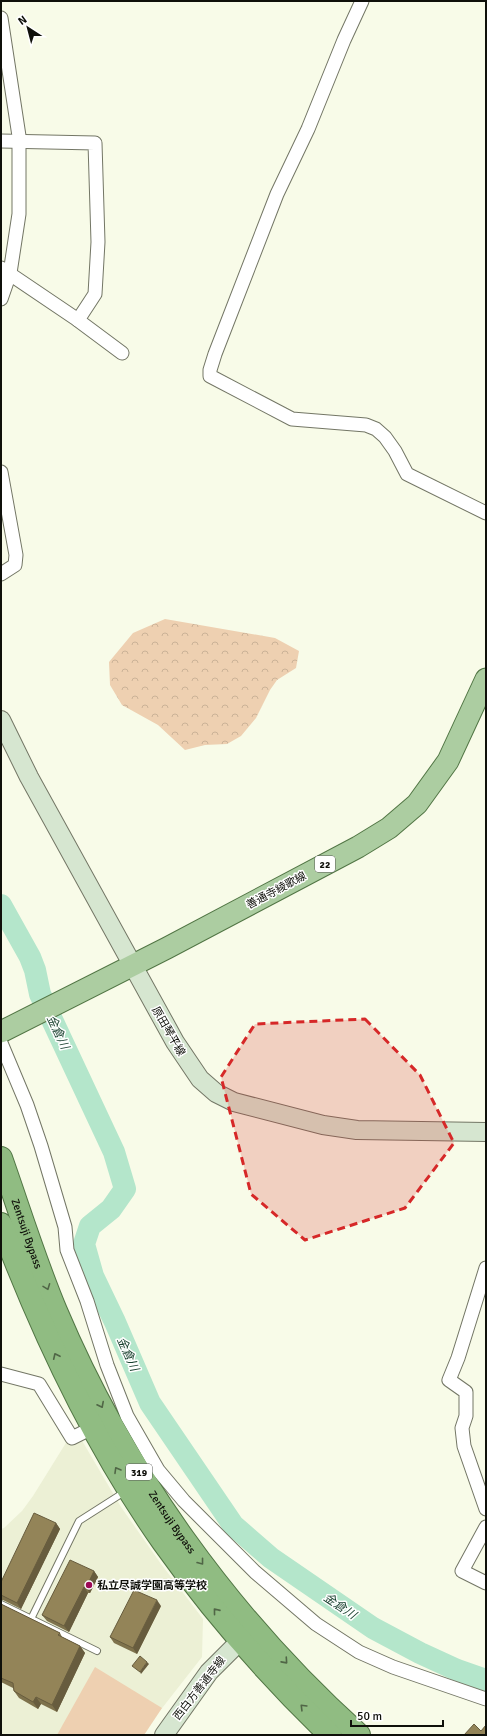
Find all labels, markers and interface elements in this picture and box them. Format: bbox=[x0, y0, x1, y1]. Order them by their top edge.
north arrow bbox=[8, 8, 48, 48]
text: N bbox=[15, 13, 29, 28]
road number: 22 bbox=[315, 856, 335, 872]
street label: 善通寺綾歌線 bbox=[244, 869, 308, 912]
street label: 原田琴平線 bbox=[149, 1004, 188, 1058]
water label: 金倉川 bbox=[43, 1013, 73, 1054]
street label: Zentsuji Bypass bbox=[8, 1197, 45, 1271]
one-way arrow bbox=[43, 1283, 51, 1290]
water label: 金倉川 bbox=[113, 1335, 143, 1376]
one-way arrow bbox=[53, 1352, 61, 1360]
one-way arrow bbox=[96, 1401, 104, 1408]
road number: 319 bbox=[126, 1464, 152, 1480]
one-way arrow bbox=[115, 1467, 122, 1474]
street label: Zentsuji Bypass bbox=[146, 1488, 198, 1556]
one-way arrow bbox=[196, 1557, 203, 1564]
place label: 私立尽誠学園高等学校 bbox=[97, 1579, 207, 1592]
marker: 私立尽誠学園高等学校 bbox=[84, 1580, 94, 1590]
water label: 金倉川 bbox=[321, 1590, 360, 1624]
one-way arrow bbox=[214, 1608, 221, 1615]
street label: 西白方善通寺線 bbox=[171, 1654, 228, 1723]
one-way arrow bbox=[280, 1656, 287, 1664]
scale bar bbox=[351, 1702, 443, 1728]
one-way arrow bbox=[300, 1704, 308, 1712]
text: 50 m bbox=[357, 1709, 382, 1724]

